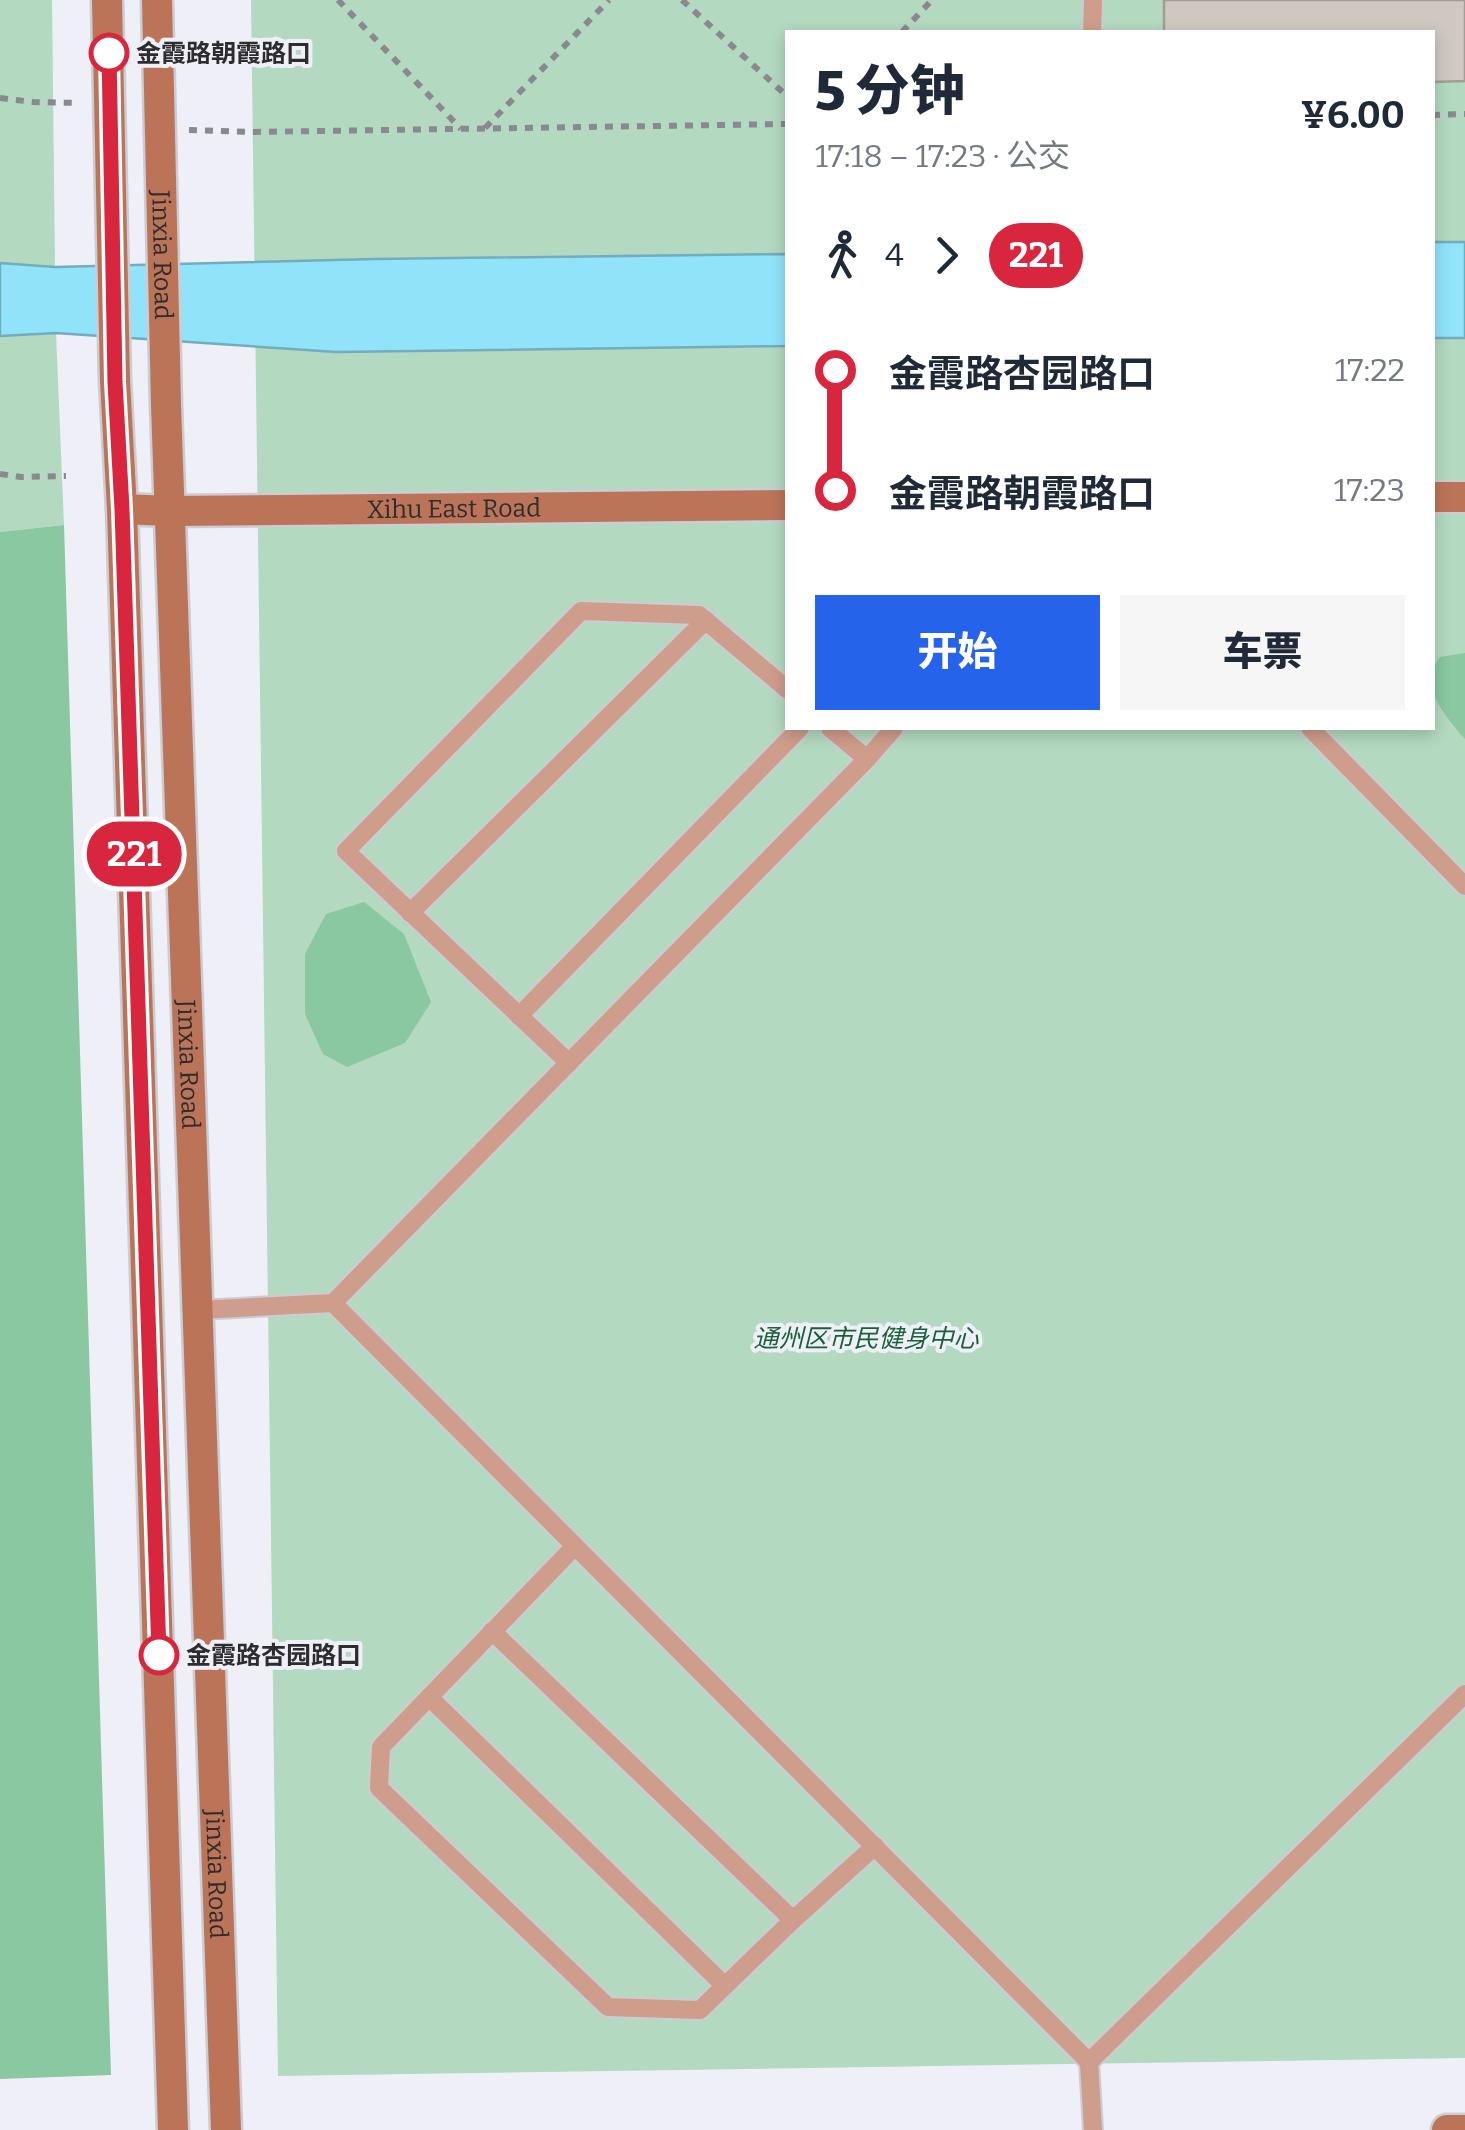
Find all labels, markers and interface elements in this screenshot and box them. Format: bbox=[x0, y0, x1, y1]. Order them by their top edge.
marker: 金霞路朝霞路口 bbox=[90, 34, 128, 72]
place label: 金霞路朝霞路口 bbox=[136, 39, 311, 69]
text: 5 分钟 bbox=[815, 59, 965, 125]
text: ¥6.00 bbox=[1301, 92, 1405, 138]
text: 17:18 – 17:23 · 公交 bbox=[815, 137, 1070, 175]
street label: Jinxia Road bbox=[145, 189, 178, 320]
icon: walk bbox=[815, 228, 870, 283]
icon: forward bbox=[919, 228, 974, 283]
text: 221 bbox=[1009, 234, 1063, 276]
text: 4 bbox=[885, 236, 904, 274]
text: 金霞路杏园路口 bbox=[889, 351, 1155, 397]
text: 17:22 bbox=[1335, 351, 1405, 389]
text: 金霞路朝霞路口 bbox=[889, 471, 1155, 517]
text: 17:23 bbox=[1334, 471, 1405, 509]
street label: Xihu East Road bbox=[367, 493, 541, 525]
button: 开始 bbox=[815, 595, 1100, 710]
button: 车票 bbox=[1120, 595, 1405, 710]
line badge: 221 bbox=[76, 822, 192, 886]
text: 221 bbox=[107, 833, 161, 875]
street label: Jinxia Road bbox=[171, 998, 205, 1130]
park label: 通州区市民健身中心 bbox=[753, 1324, 979, 1354]
marker: 金霞路杏园路口 bbox=[140, 1636, 178, 1674]
place label: 金霞路杏园路口 bbox=[186, 1641, 361, 1671]
street label: Jinxia Road bbox=[199, 1808, 233, 1940]

